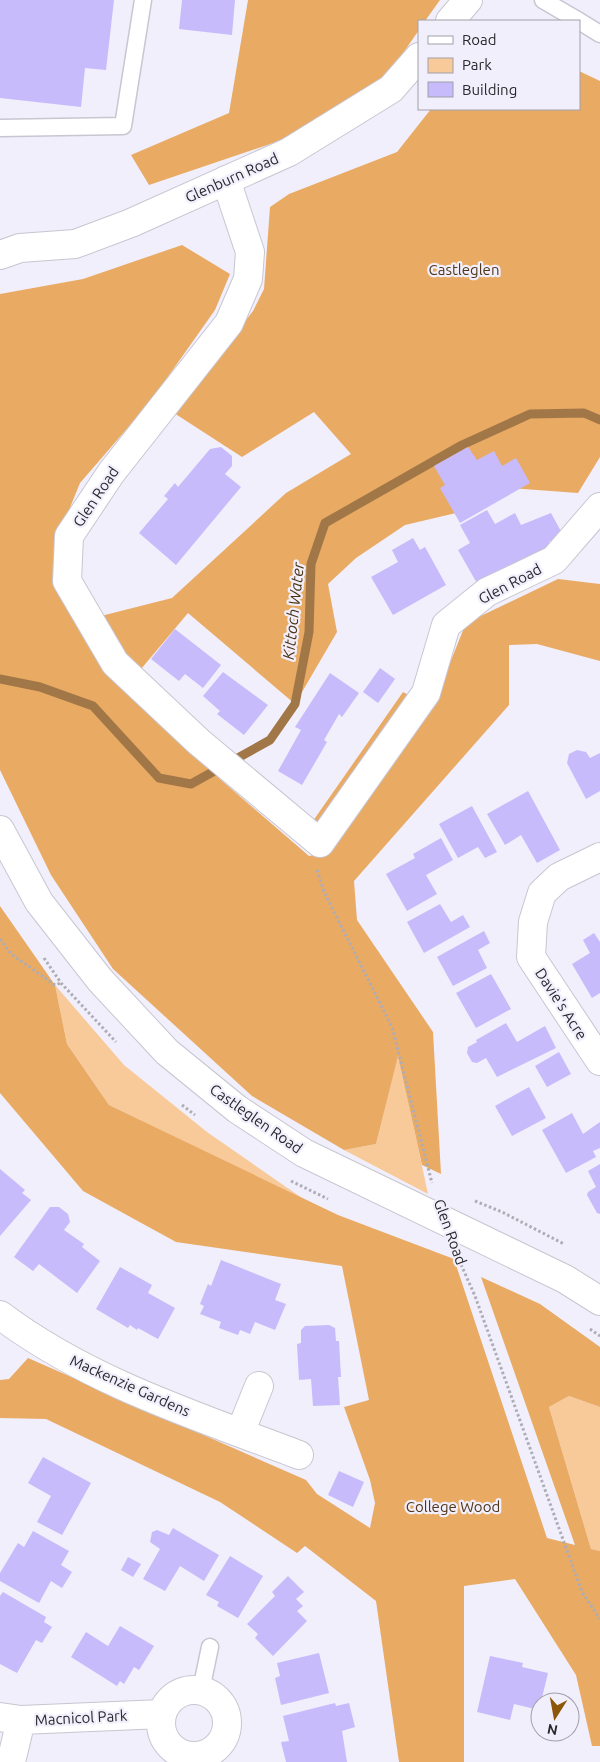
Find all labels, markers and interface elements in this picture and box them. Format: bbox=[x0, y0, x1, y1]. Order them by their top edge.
legend bbox=[418, 20, 580, 110]
text: Road bbox=[462, 31, 497, 48]
text: Park bbox=[462, 56, 492, 73]
text: Building bbox=[462, 81, 517, 98]
street label: Glenburn Road bbox=[183, 149, 281, 206]
park label: Castleglen bbox=[429, 261, 499, 278]
street label: Glen Road bbox=[69, 463, 122, 530]
water label: Kittoch Water bbox=[279, 560, 307, 661]
street label: Glen Road bbox=[475, 560, 544, 607]
street label: Davie's Acre bbox=[532, 965, 591, 1043]
street label: Castleglen Road bbox=[207, 1080, 306, 1157]
street label: Glen Road bbox=[431, 1197, 470, 1267]
street label: Mackenzie Gardens bbox=[68, 1351, 193, 1420]
park label: College Wood bbox=[406, 1498, 500, 1515]
north arrow bbox=[530, 1692, 580, 1742]
street label: Macnicol Park bbox=[34, 1707, 128, 1728]
text: N bbox=[546, 1721, 559, 1739]

